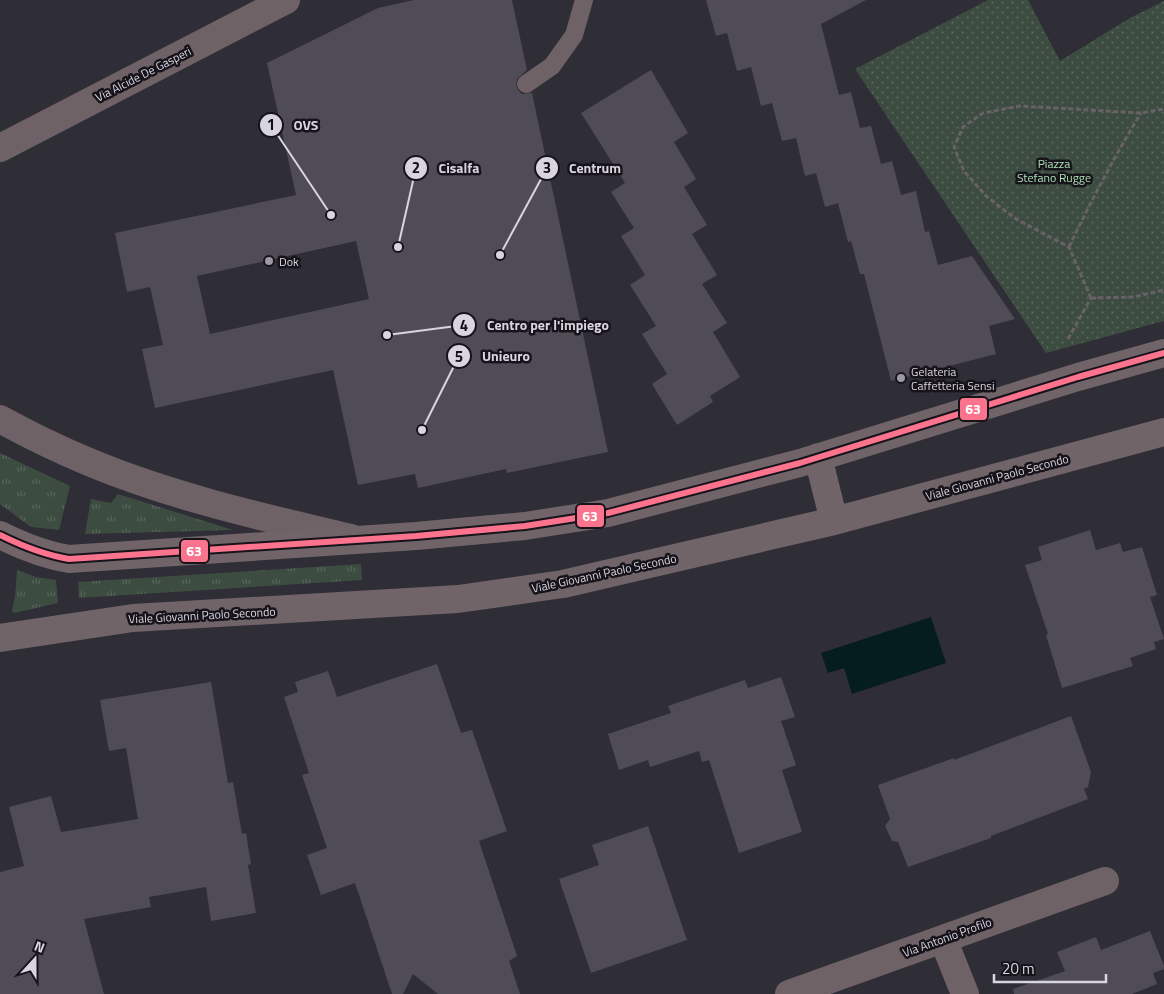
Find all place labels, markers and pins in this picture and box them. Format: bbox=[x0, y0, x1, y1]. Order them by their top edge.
callout: OVS bbox=[259, 110, 329, 139]
callout: Cisalfa bbox=[403, 153, 489, 182]
callout: Centrum bbox=[534, 153, 631, 182]
place label: Dok bbox=[279, 252, 299, 271]
marker: Dok bbox=[263, 255, 275, 267]
callout: Centro per l'impiego bbox=[452, 311, 619, 340]
callout: Unieuro bbox=[447, 342, 540, 371]
place label: Gelateria Caffetteria Sensi bbox=[911, 362, 995, 395]
marker: Gelateria Caffetteria Sensi bbox=[895, 372, 907, 384]

